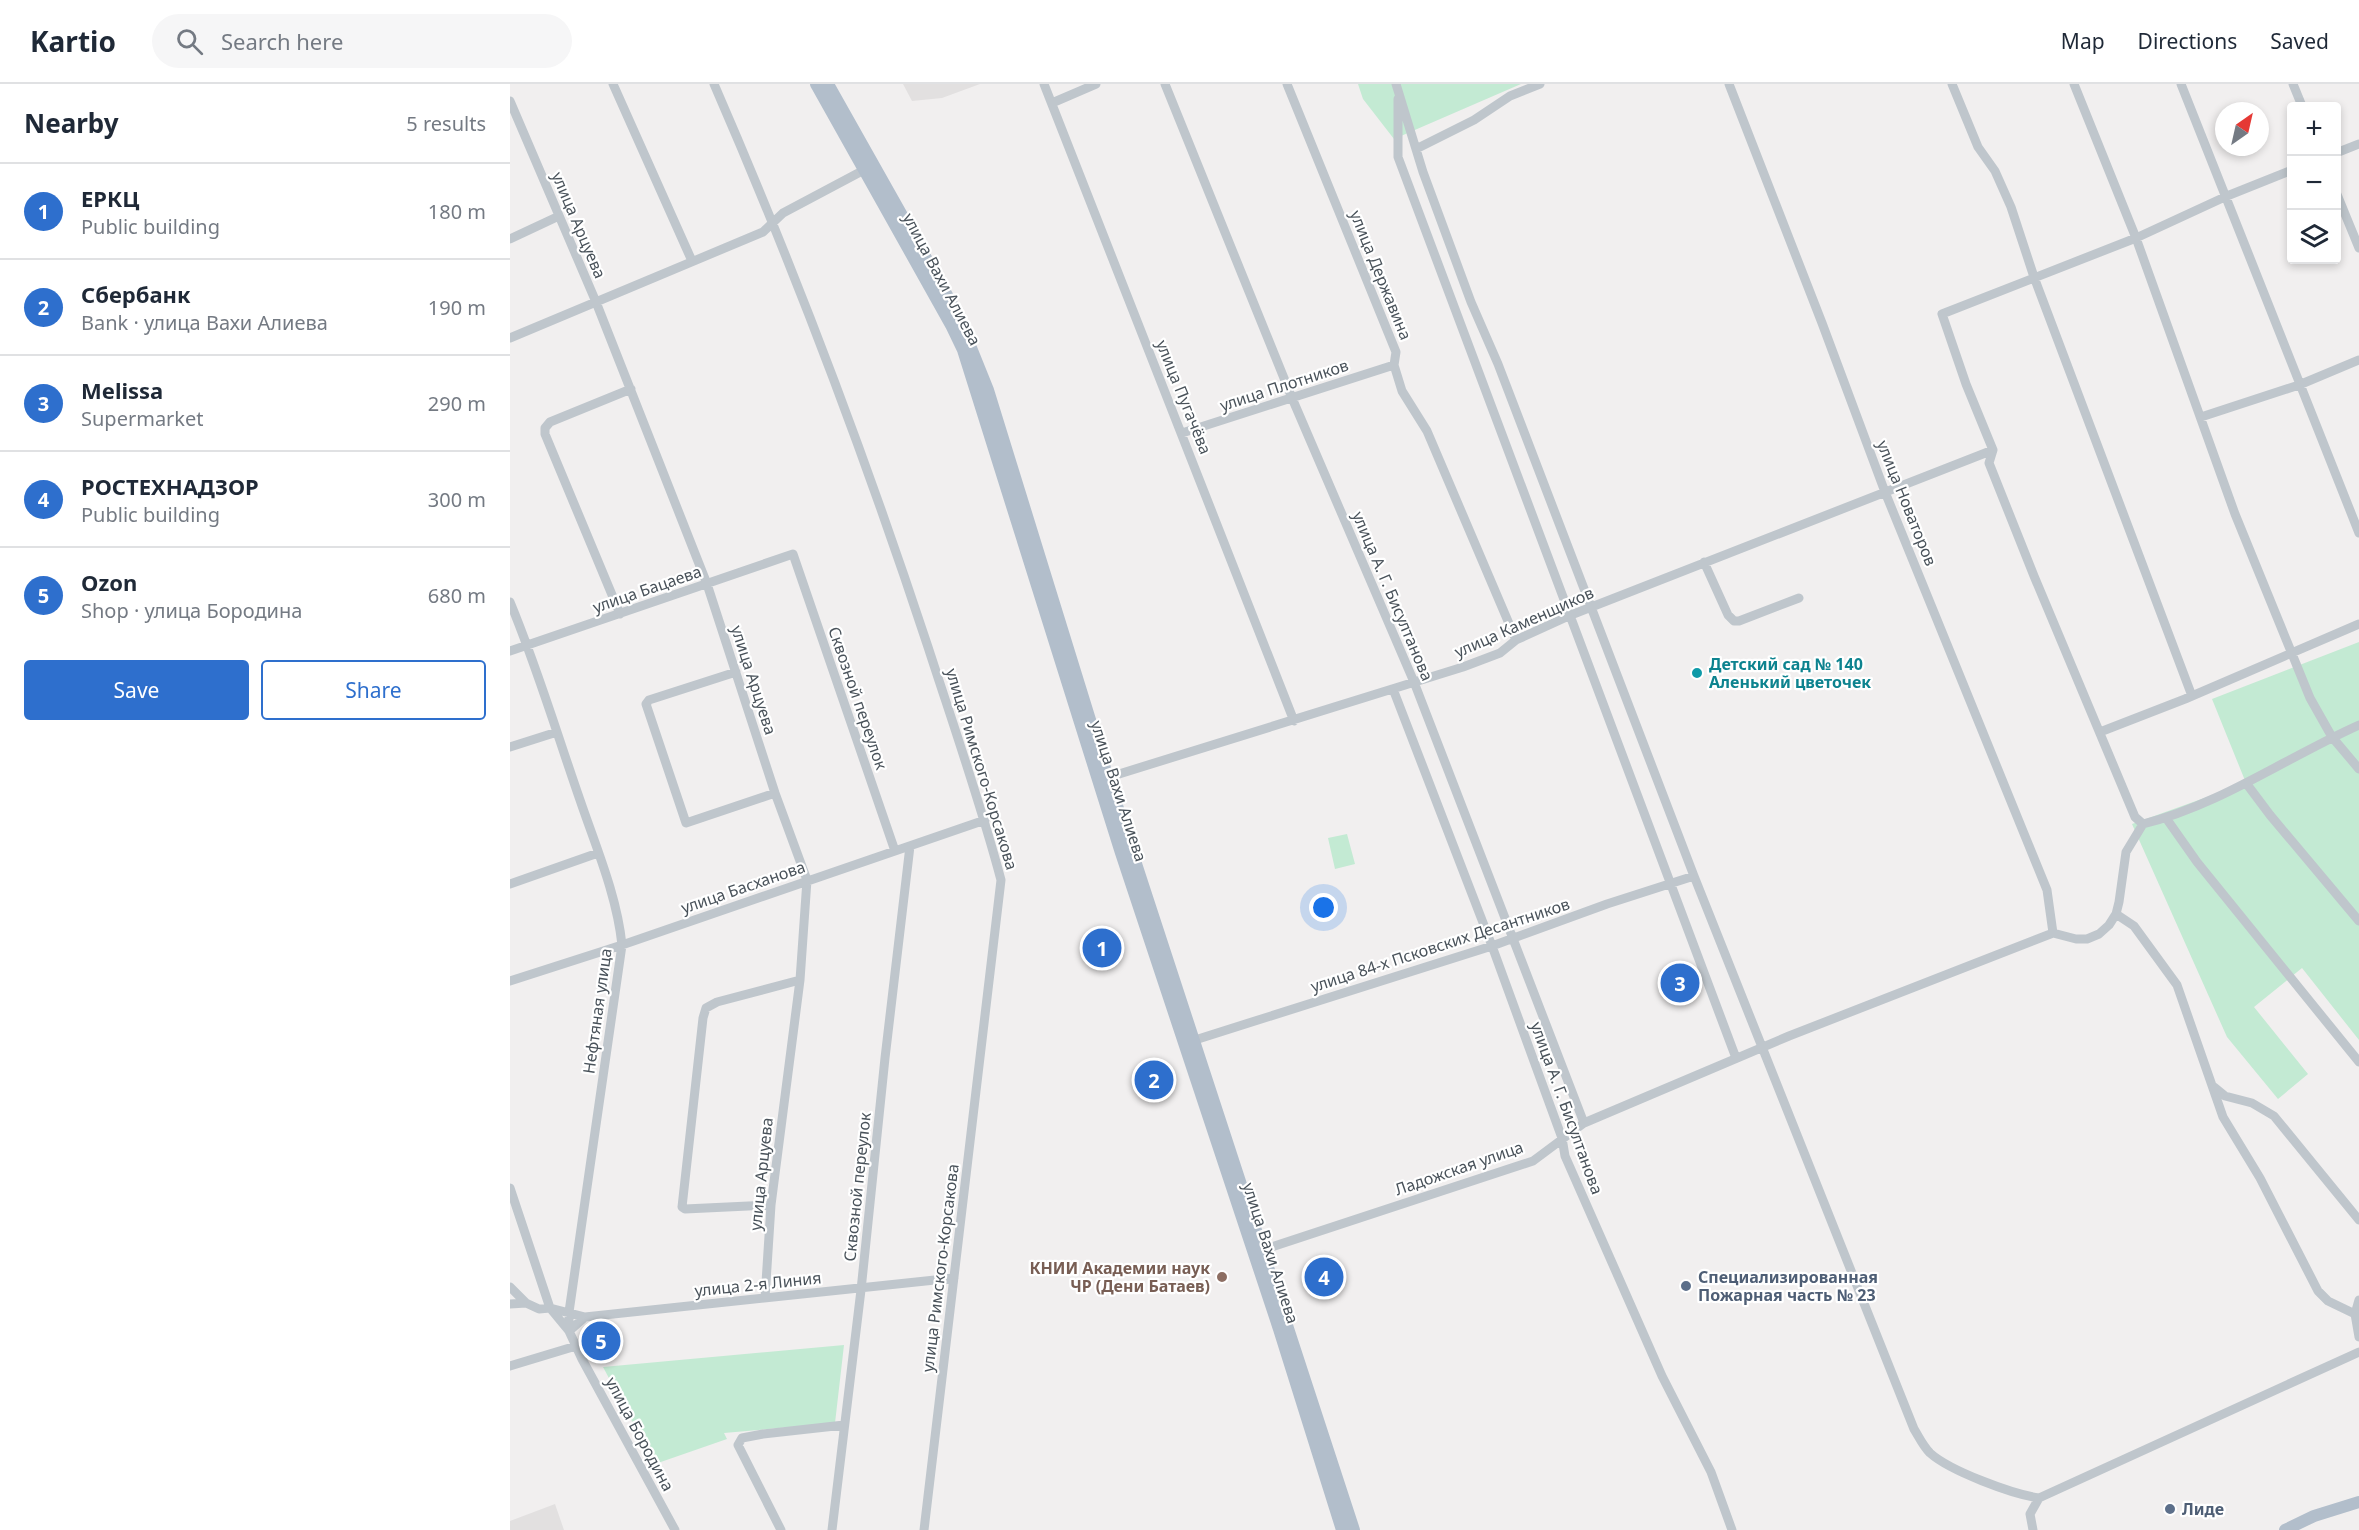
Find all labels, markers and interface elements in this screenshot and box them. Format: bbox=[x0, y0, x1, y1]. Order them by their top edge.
search box bbox=[152, 14, 572, 68]
text: Kartio bbox=[30, 22, 116, 60]
icon: search bbox=[173, 25, 206, 58]
text: Search here bbox=[221, 26, 343, 56]
text: Map bbox=[2061, 27, 2105, 55]
text: Directions bbox=[2138, 27, 2237, 55]
text: Saved bbox=[2270, 27, 2329, 55]
north arrow bbox=[2215, 102, 2269, 156]
map controls bbox=[2287, 102, 2341, 264]
button: + bbox=[2287, 102, 2341, 156]
text: Nearby bbox=[24, 105, 119, 141]
text: 5 results bbox=[406, 110, 486, 137]
button: − bbox=[2287, 156, 2341, 210]
street label: улица Арцуева bbox=[547, 168, 611, 282]
text: ЕРКЦ bbox=[81, 183, 139, 213]
text: 1 bbox=[38, 198, 49, 225]
text: 180 m bbox=[428, 198, 486, 225]
street label: улица Державина bbox=[1345, 207, 1417, 343]
street label: улица Вахи Алиева bbox=[898, 209, 986, 349]
button: layers bbox=[2287, 210, 2341, 264]
text: Public building bbox=[81, 213, 220, 240]
text: Сбербанк bbox=[81, 279, 191, 309]
text: 2 bbox=[38, 294, 49, 321]
text: 190 m bbox=[428, 294, 486, 321]
text: Bank · улица Вахи Алиева bbox=[81, 309, 328, 336]
street label: улица Пугачёва bbox=[1151, 337, 1217, 457]
street label: улица Плотников bbox=[1217, 354, 1351, 416]
text: Melissa bbox=[81, 375, 163, 405]
text: 3 bbox=[38, 390, 49, 417]
text: 290 m bbox=[428, 390, 486, 417]
text: Supermarket bbox=[81, 405, 204, 432]
street label: улица Новаторов bbox=[1872, 437, 1942, 569]
text: РОСТЕХНАДЗОР bbox=[81, 471, 259, 501]
text: 4 bbox=[38, 486, 49, 513]
text: 300 m bbox=[428, 486, 486, 513]
text: Public building bbox=[81, 501, 220, 528]
street label: улица А. Г. Бисултанова bbox=[1347, 508, 1439, 684]
street label: улица Бацаева bbox=[590, 560, 704, 618]
text: Ozon bbox=[81, 567, 137, 597]
street label: улица Каменщиков bbox=[1451, 581, 1597, 663]
text: 5 bbox=[38, 582, 49, 609]
text: 680 m bbox=[428, 582, 486, 609]
text: Shop · улица Бородина bbox=[81, 597, 302, 624]
street label: улица Арцуева bbox=[726, 623, 782, 737]
street label: Сквозной переулок bbox=[823, 624, 893, 773]
place label: Детский сад № 140 Аленький цветочек bbox=[1709, 653, 1871, 693]
button: Save bbox=[24, 660, 249, 720]
button: Share bbox=[261, 660, 486, 720]
street label: улица Римского-Корсакова bbox=[941, 665, 1023, 873]
marker: Детский сад № 140 Аленький цветочек bbox=[1690, 666, 1704, 680]
street label: улица Вахи Алиева bbox=[1086, 718, 1152, 864]
street label: улица Басханова bbox=[678, 855, 808, 919]
street label: улица 84-х Псковских Десантников bbox=[1308, 893, 1572, 997]
your location bbox=[1309, 893, 1338, 922]
pin: 1 bbox=[1082, 926, 1122, 970]
street label: Нефтяная улица bbox=[577, 947, 617, 1075]
pin: 3 bbox=[1660, 960, 1700, 1006]
street label: улица А. Г. Бисултанова bbox=[1526, 1019, 1608, 1197]
pin: 2 bbox=[1134, 1058, 1174, 1102]
street label: Сквозной переулок bbox=[838, 1111, 876, 1263]
street label: улица Арцуева bbox=[744, 1116, 778, 1232]
street label: Ладожская улица bbox=[1392, 1136, 1526, 1200]
street label: улица Римского-Корсакова bbox=[916, 1163, 964, 1373]
street label: улица Вахи Алиева bbox=[1238, 1180, 1304, 1326]
pin: 4 bbox=[1304, 1254, 1344, 1300]
place label: КНИИ Академии наук ЧР (Дени Батаев) bbox=[1029, 1257, 1210, 1297]
street label: улица 2-я Линия bbox=[694, 1266, 822, 1302]
place label: Специализированная Пожарная часть № 23 bbox=[1698, 1266, 1878, 1306]
marker: КНИИ Академии наук ЧР (Дени Батаев) bbox=[1215, 1270, 1229, 1284]
marker: Специализированная Пожарная часть № 23 bbox=[1679, 1279, 1693, 1293]
pin: 5 bbox=[582, 1318, 620, 1364]
street label: улица Бородина bbox=[601, 1373, 679, 1495]
place label: Лиде bbox=[2182, 1498, 2224, 1520]
marker: Лиде bbox=[2163, 1502, 2177, 1516]

